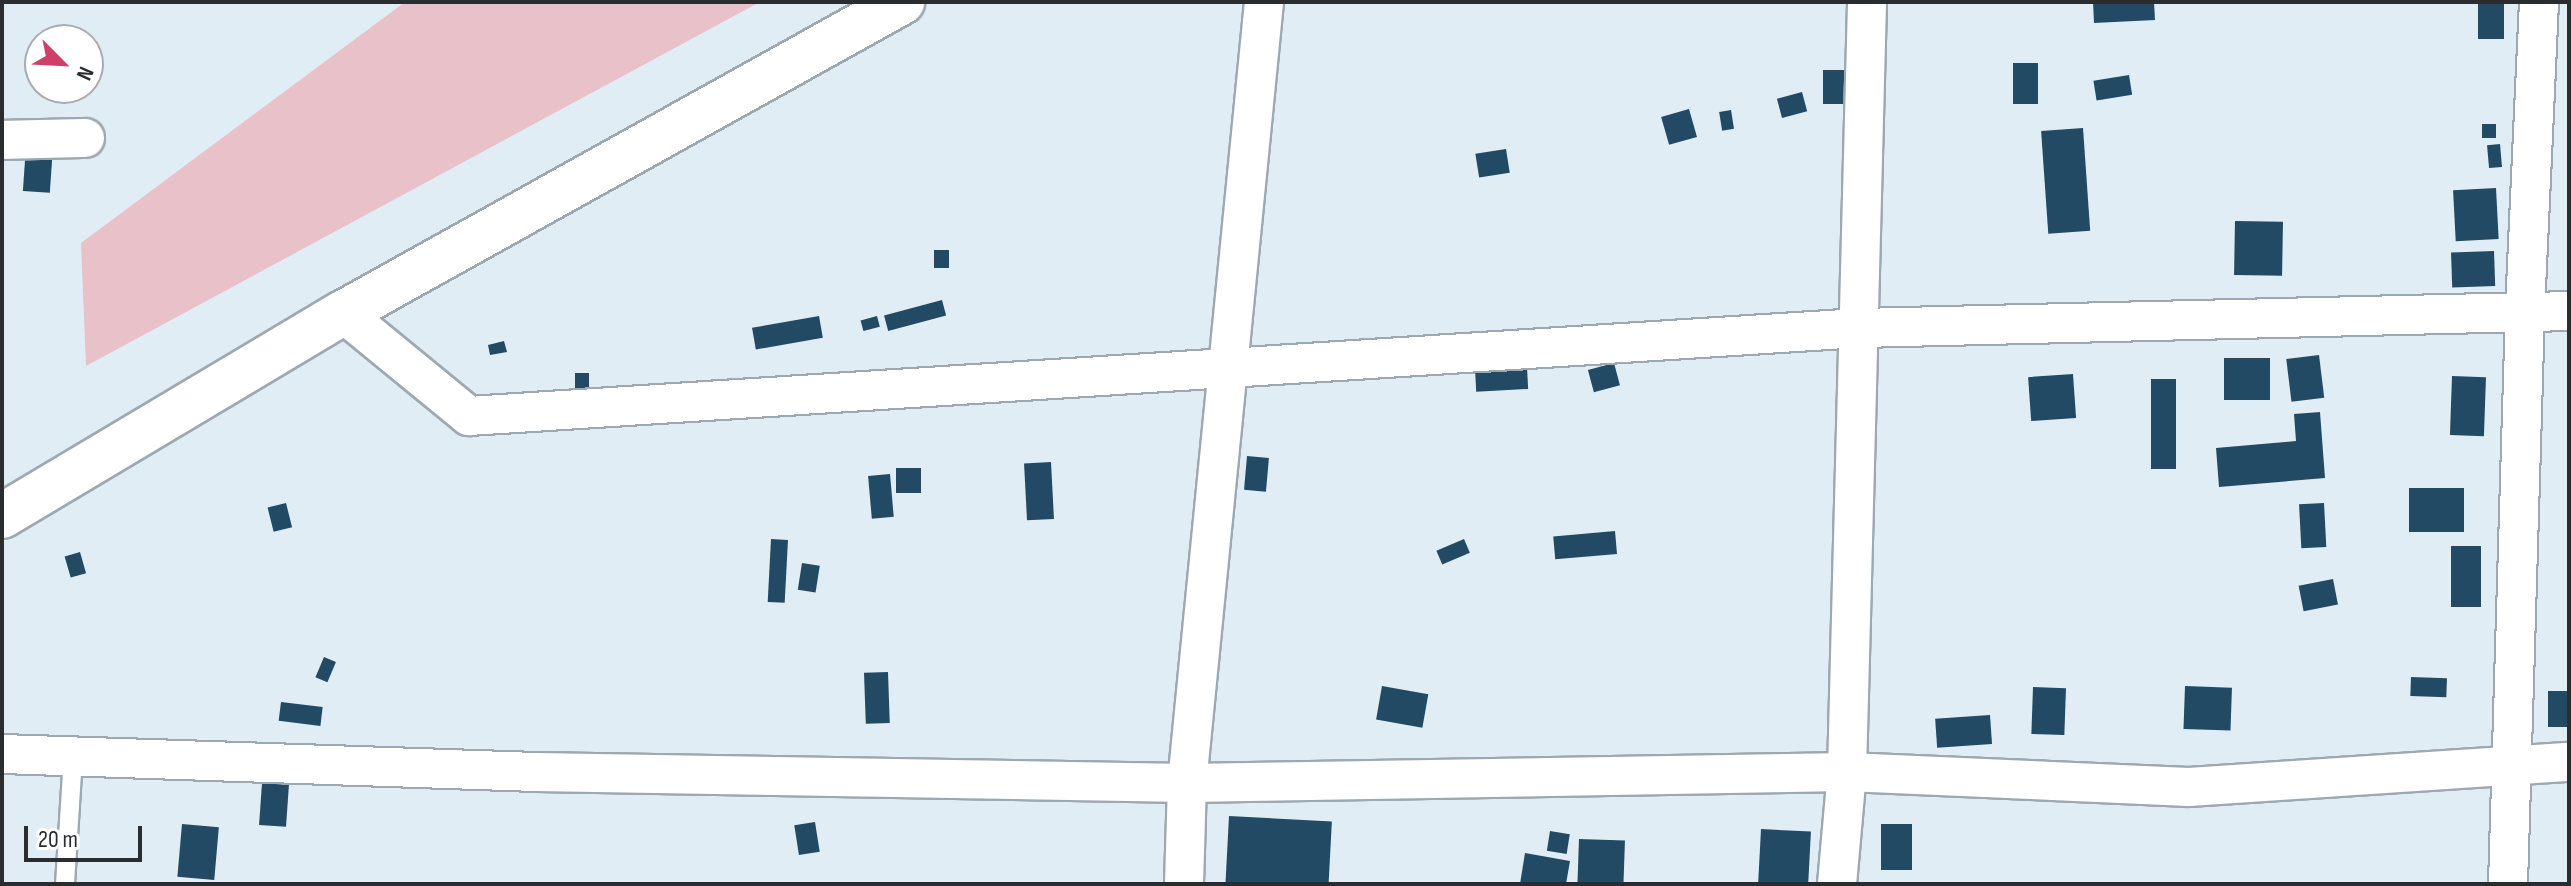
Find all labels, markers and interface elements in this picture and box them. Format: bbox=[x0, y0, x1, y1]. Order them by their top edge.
north arrow bbox=[24, 24, 104, 104]
text: N bbox=[70, 62, 99, 84]
scale bar bbox=[28, 810, 146, 860]
text: 20 m bbox=[38, 825, 78, 854]

